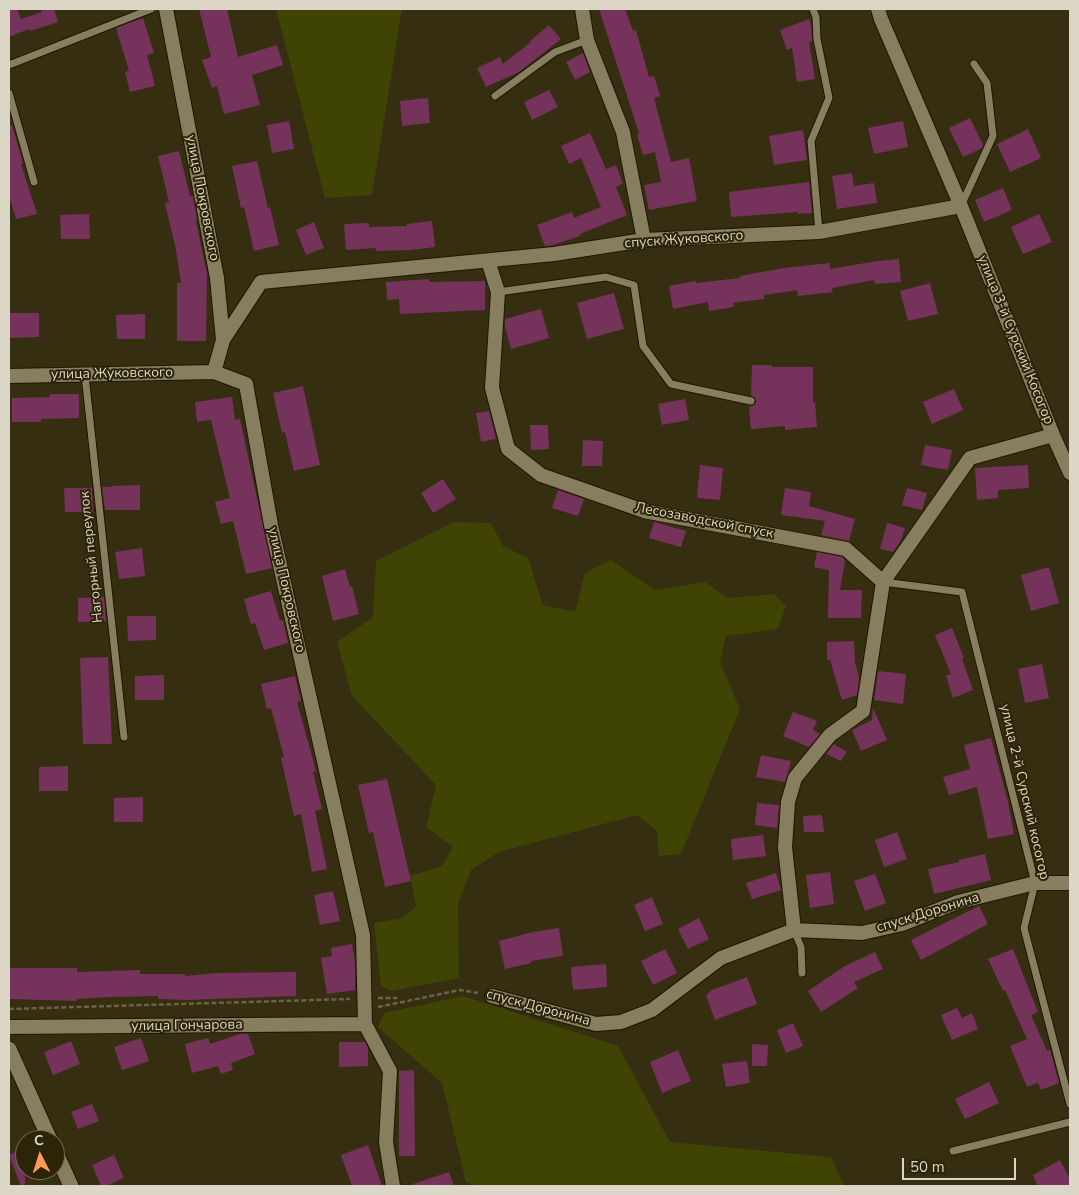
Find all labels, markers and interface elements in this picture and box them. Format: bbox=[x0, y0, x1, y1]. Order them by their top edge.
street label: улица Покровского bbox=[182, 133, 222, 263]
street label: спуск Жуковского bbox=[624, 227, 744, 253]
street label: улица 3-й Сурский Косогор bbox=[973, 253, 1057, 427]
street label: улица Жуковского bbox=[51, 365, 173, 383]
street label: Нагорный переулок bbox=[77, 490, 107, 624]
street label: Лесозаводской спуск bbox=[633, 499, 775, 543]
street label: улица Покровского bbox=[263, 526, 309, 654]
street label: улица 2-й Сурский косогор bbox=[996, 703, 1052, 881]
street label: спуск Доронина bbox=[874, 889, 982, 937]
street label: спуск Доронина bbox=[484, 986, 592, 1030]
street label: улица Гончарова bbox=[131, 1017, 243, 1035]
north arrow bbox=[15, 1130, 65, 1180]
text: С bbox=[33, 1131, 44, 1150]
scale bar bbox=[904, 1148, 1018, 1180]
text: 50 m bbox=[910, 1157, 945, 1177]

